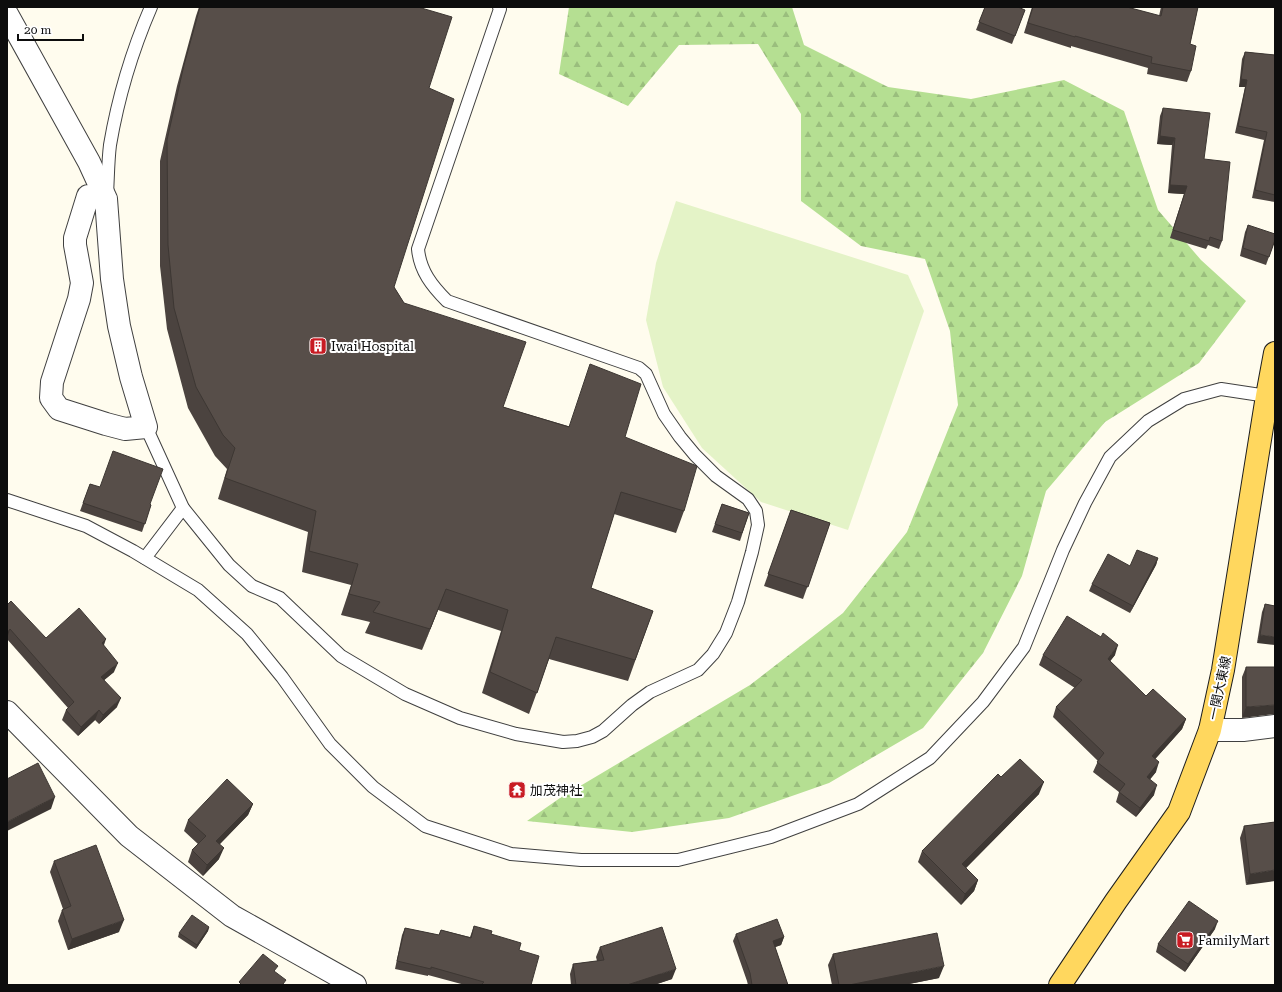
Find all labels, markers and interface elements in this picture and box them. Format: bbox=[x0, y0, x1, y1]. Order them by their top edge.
scale bar bbox=[18, 16, 83, 42]
text: 20 m bbox=[24, 23, 51, 37]
building icon: Iwai Hospital bbox=[308, 336, 328, 356]
place label: Iwai Hospital bbox=[331, 339, 414, 354]
street label: 一関大東線 bbox=[1205, 655, 1234, 721]
temple icon: 加茂神社 bbox=[507, 780, 527, 800]
place label: 加茂神社 bbox=[530, 783, 582, 798]
supermarket icon: FamilyMart bbox=[1175, 930, 1195, 950]
place label: FamilyMart bbox=[1198, 933, 1270, 948]

